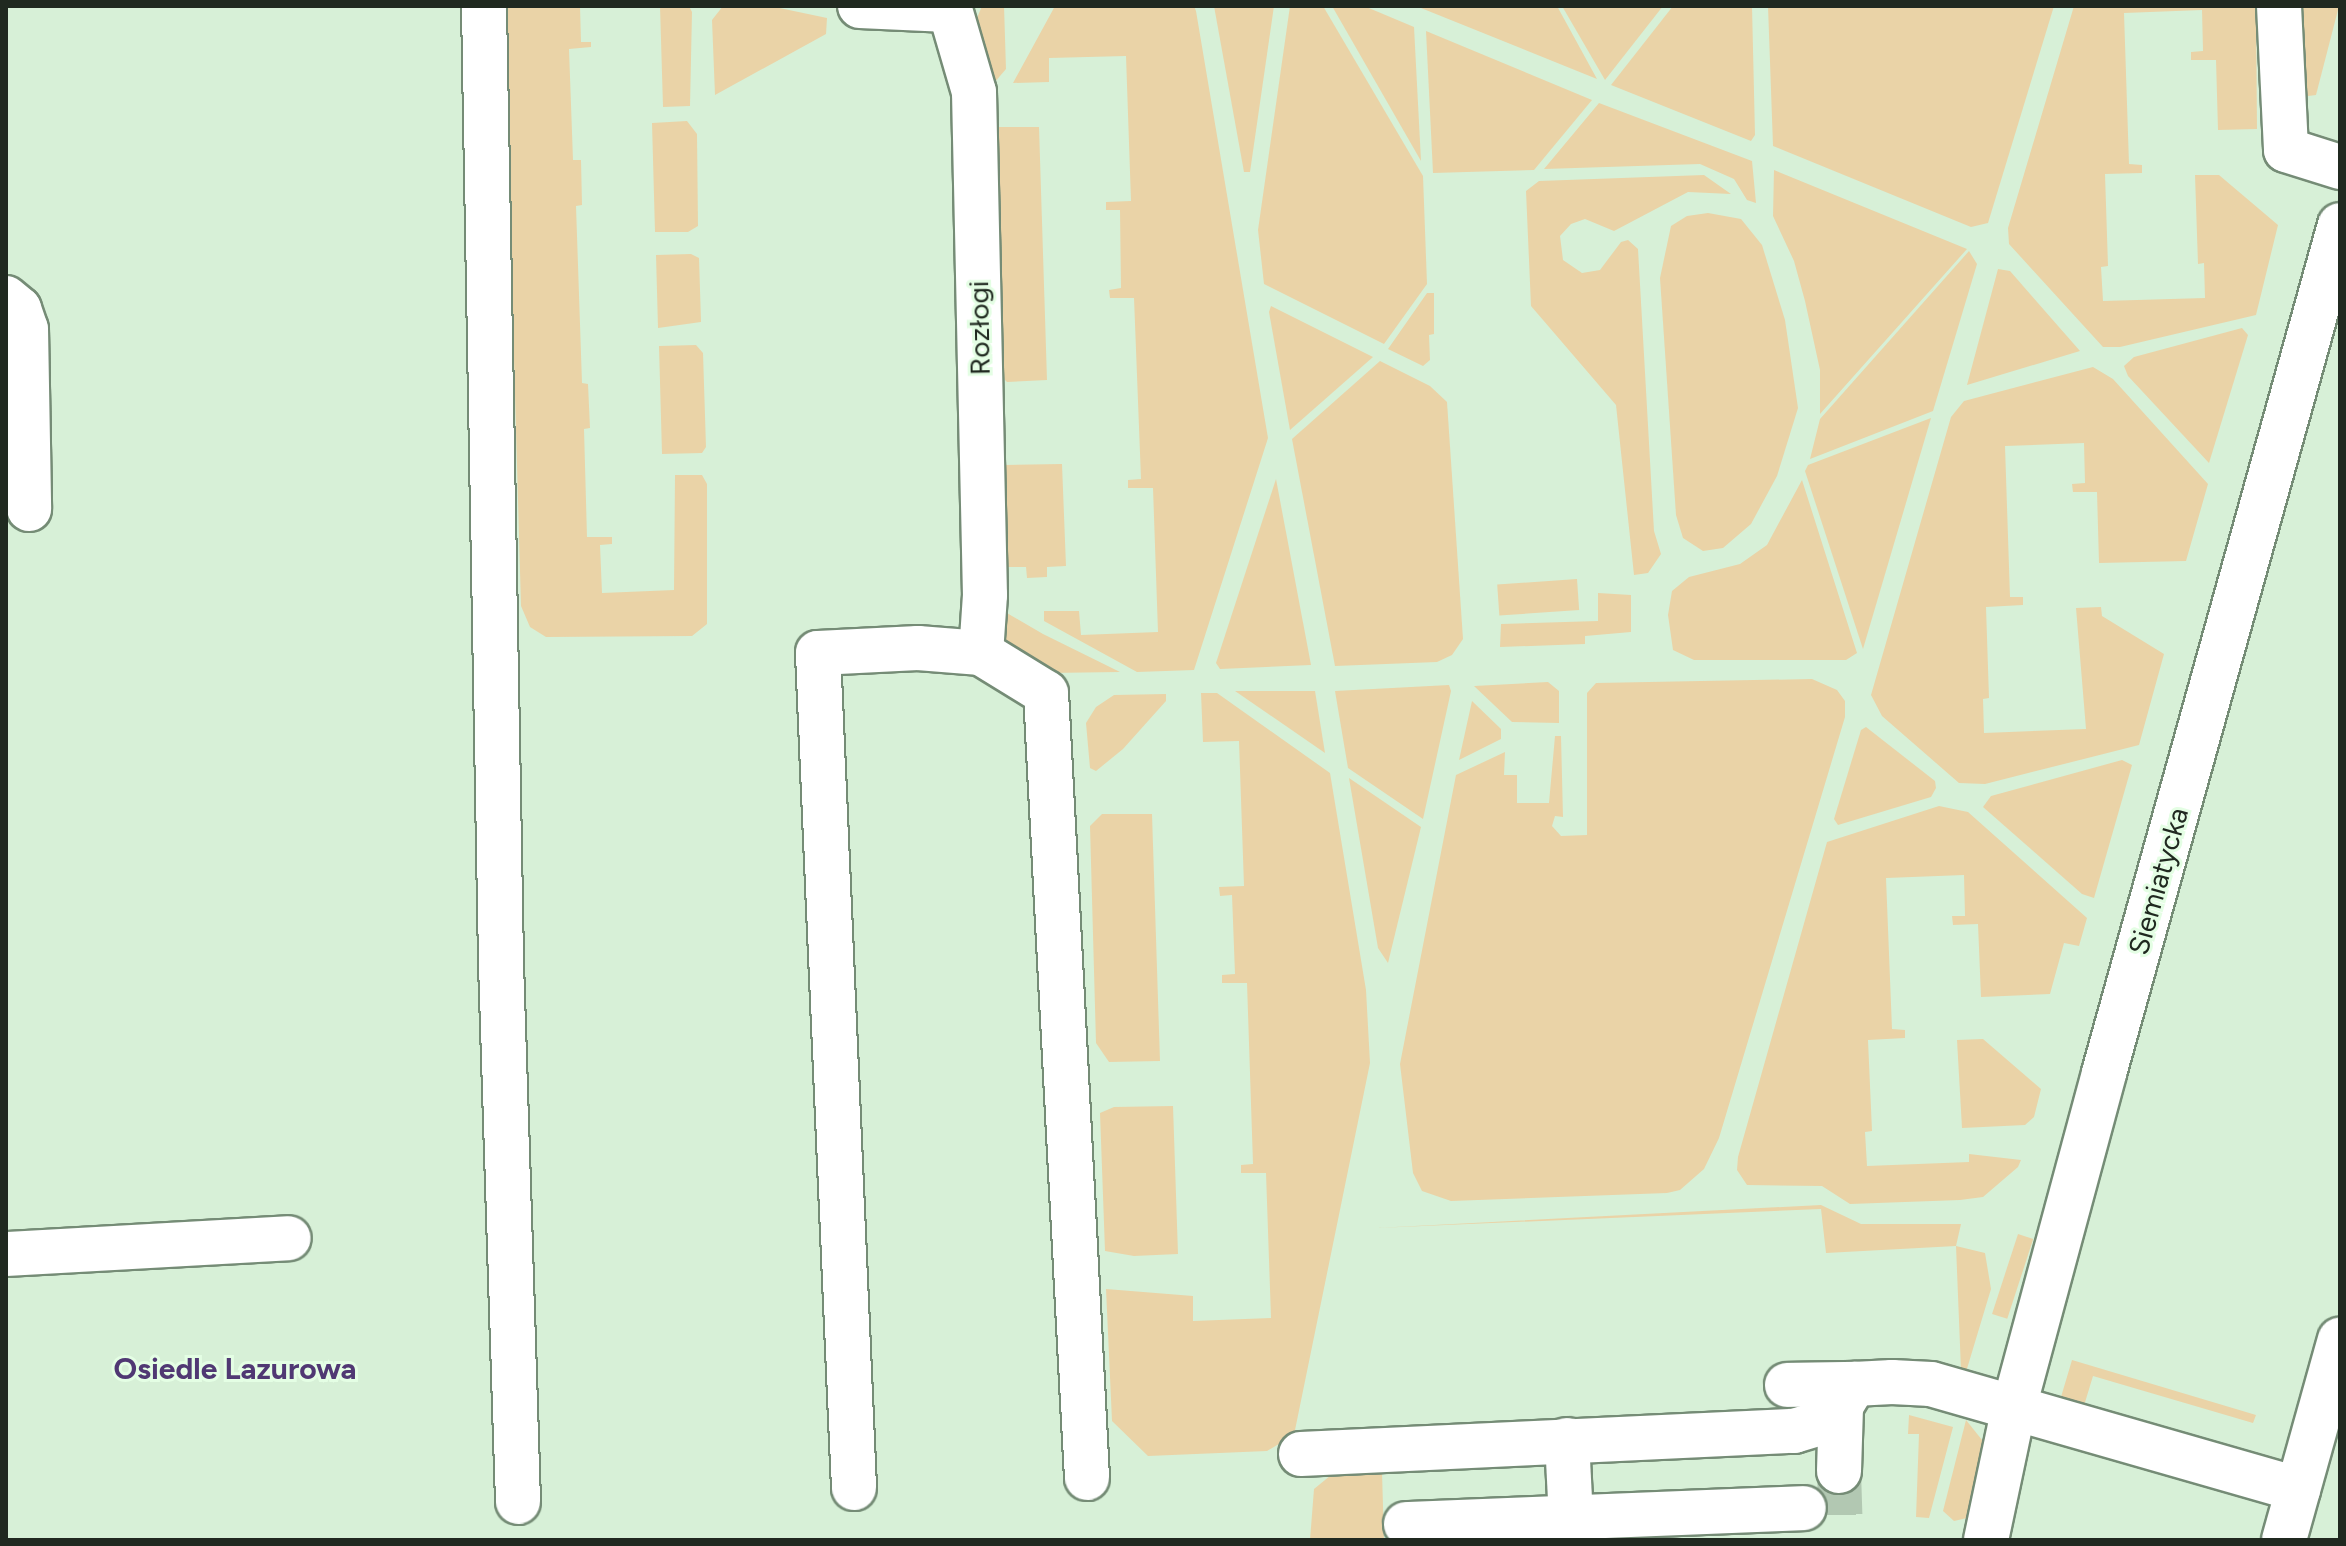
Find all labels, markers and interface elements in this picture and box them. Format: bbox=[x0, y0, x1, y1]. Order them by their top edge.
street label: Rozłogi bbox=[961, 280, 997, 376]
street label: Siemiatycka bbox=[2121, 804, 2195, 958]
district label: Osiedle Lazurowa bbox=[113, 1351, 357, 1387]

